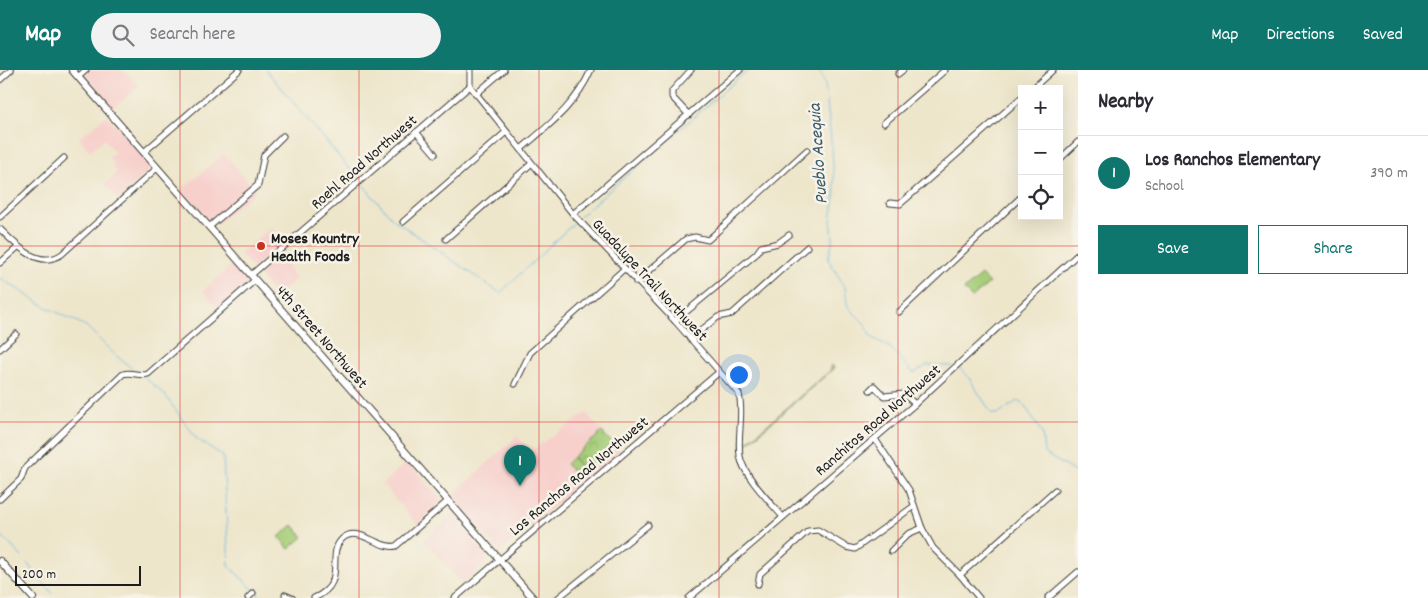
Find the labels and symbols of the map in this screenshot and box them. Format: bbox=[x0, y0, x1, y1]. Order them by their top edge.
water label: Pueblo Acequia bbox=[803, 101, 835, 205]
street label: Roehl Road Northwest bbox=[306, 110, 423, 216]
street label: Guadalupe Trail Northwest bbox=[586, 214, 712, 347]
place label: Moses Kountry Health Foods bbox=[271, 228, 360, 269]
marker: Moses Kountry Health Foods bbox=[255, 240, 267, 252]
street label: 4th Street Northwest bbox=[270, 281, 373, 394]
street label: Ranchitos Road Northwest bbox=[811, 359, 947, 482]
your location bbox=[726, 362, 752, 388]
street label: Los Ranchos Road Northwest bbox=[505, 412, 654, 542]
pin: 1 bbox=[504, 445, 536, 486]
scale bar bbox=[15, 563, 141, 586]

